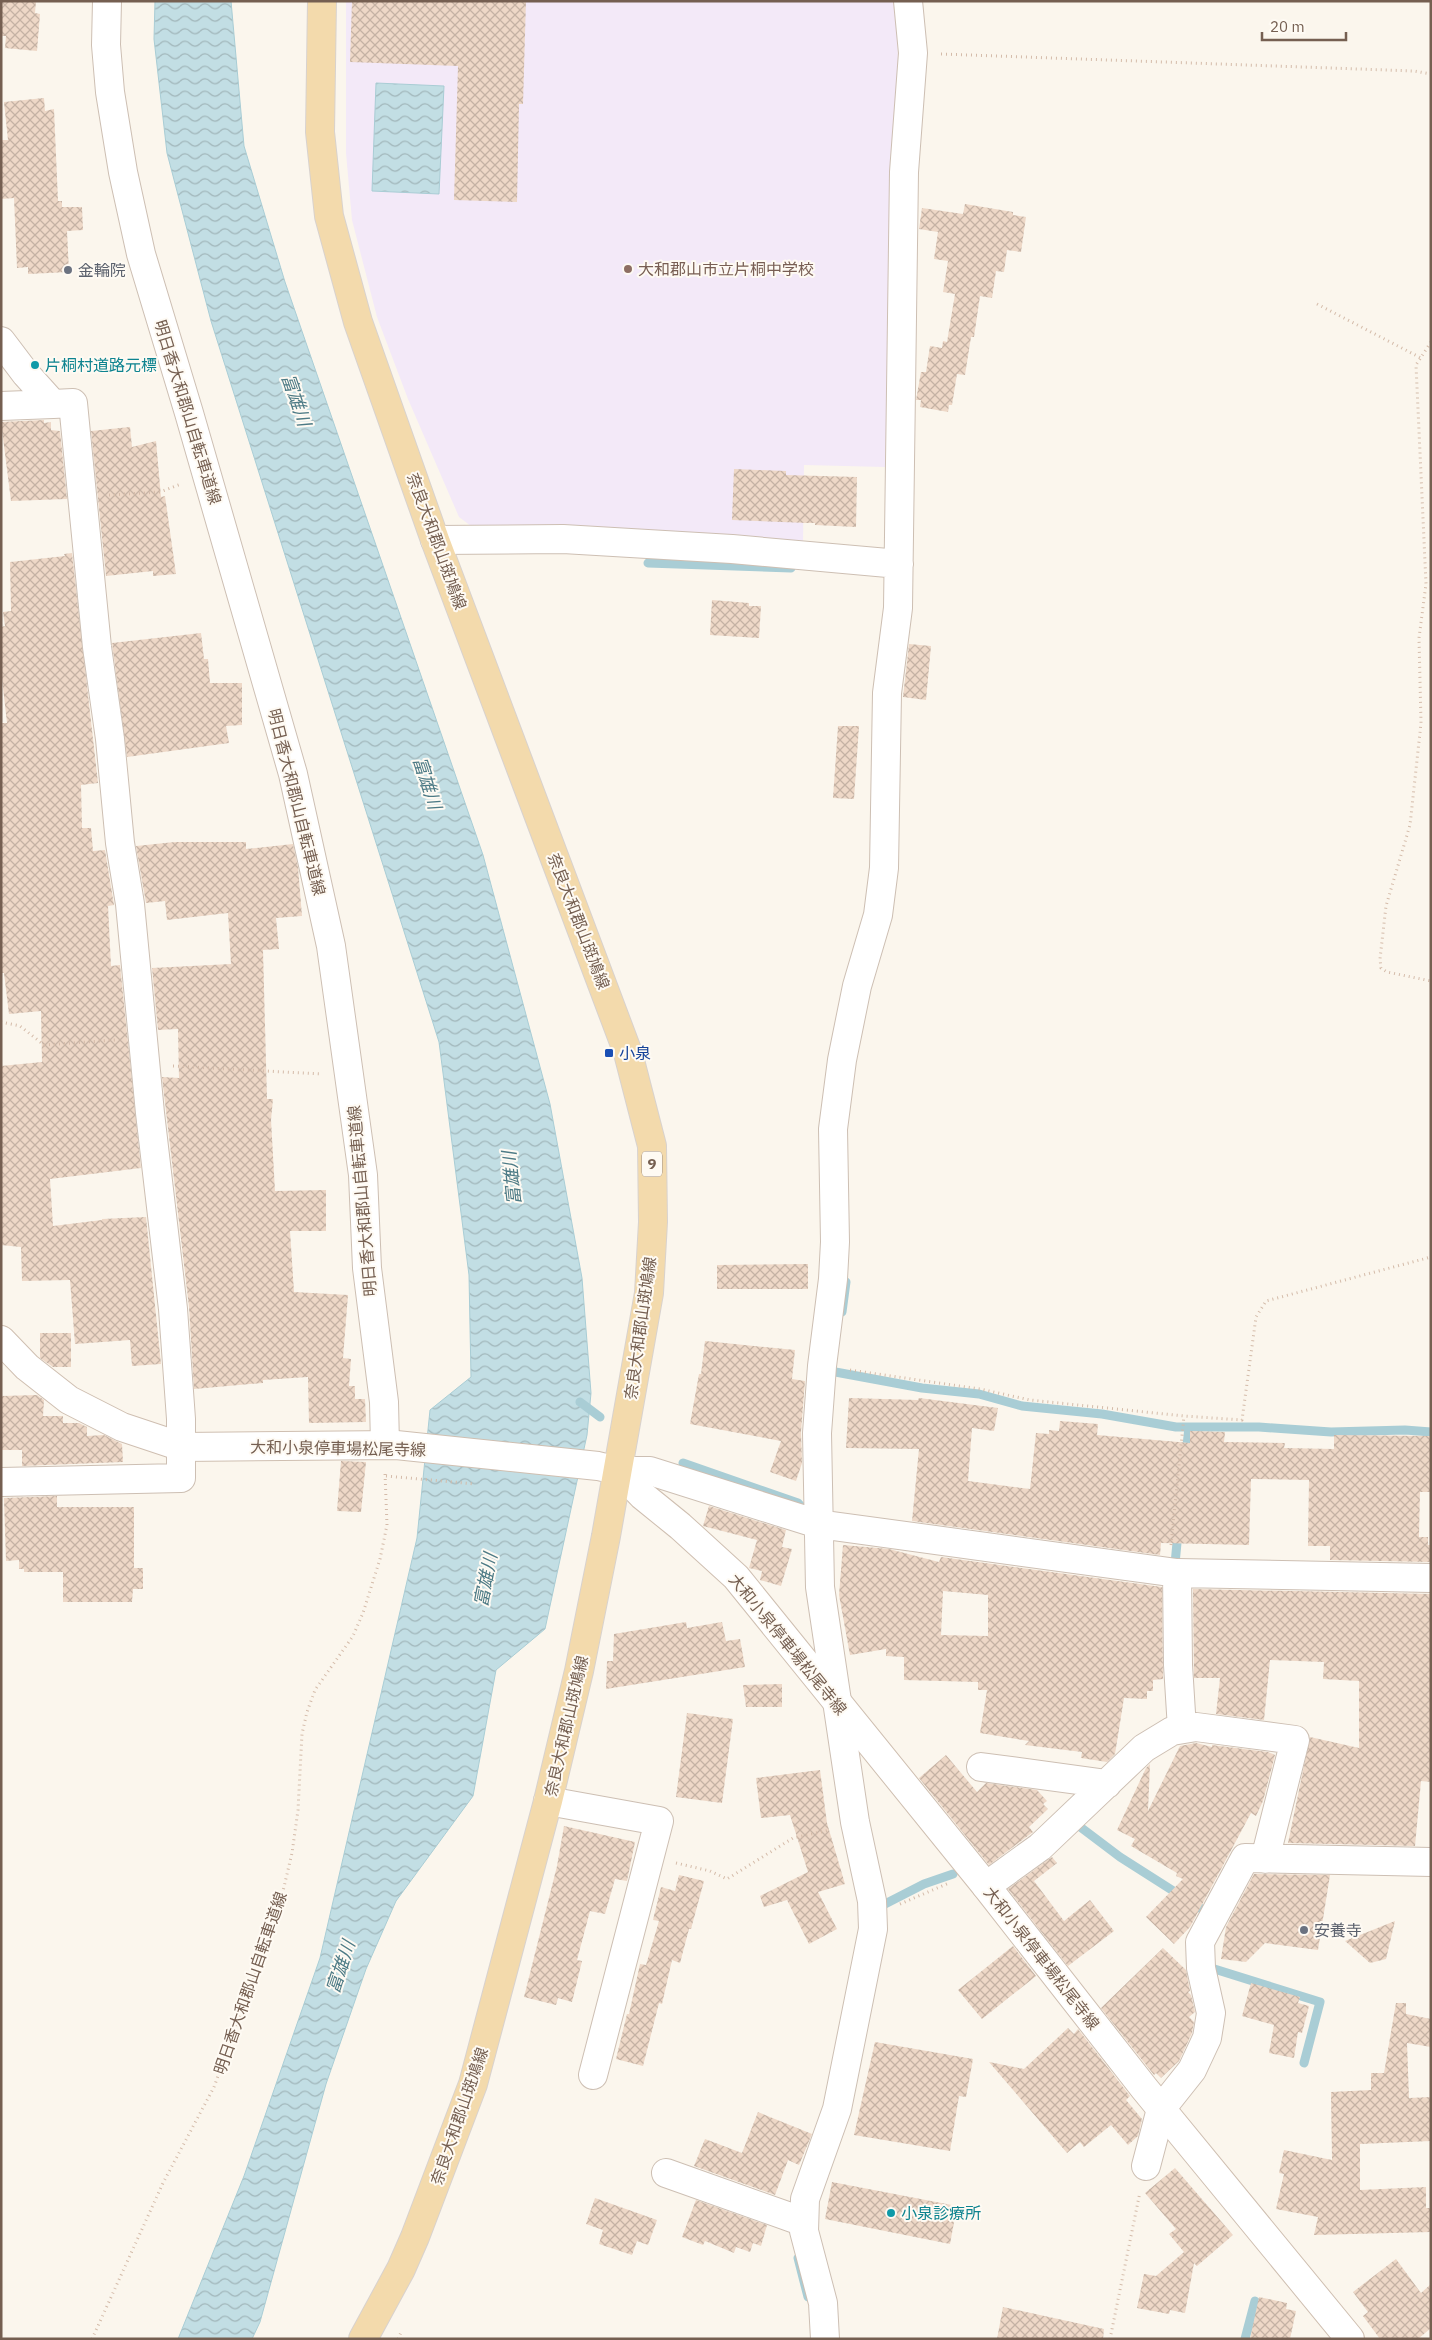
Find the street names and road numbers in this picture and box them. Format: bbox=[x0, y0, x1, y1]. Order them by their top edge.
street label: 明日香大和郡山自転車道線 bbox=[150, 317, 226, 507]
street label: 奈良大和郡山斑鳩線 bbox=[403, 470, 471, 612]
street label: 明日香大和郡山自転車道線 bbox=[264, 706, 330, 898]
street label: 奈良大和郡山斑鳩線 bbox=[544, 850, 614, 992]
street label: 明日香大和郡山自転車道線 bbox=[344, 1104, 380, 1298]
road number: 9 bbox=[642, 1152, 662, 1176]
street label: 奈良大和郡山斑鳩線 bbox=[620, 1255, 660, 1401]
street label: 大和小泉停車場松尾寺線 bbox=[250, 1436, 426, 1460]
street label: 大和小泉停車場松尾寺線 bbox=[725, 1569, 851, 1719]
street label: 奈良大和郡山斑鳩線 bbox=[540, 1654, 592, 1798]
street label: 大和小泉停車場松尾寺線 bbox=[980, 1882, 1104, 2034]
street label: 明日香大和郡山自転車道線 bbox=[209, 1889, 291, 2077]
street label: 奈良大和郡山斑鳩線 bbox=[426, 2045, 492, 2187]

